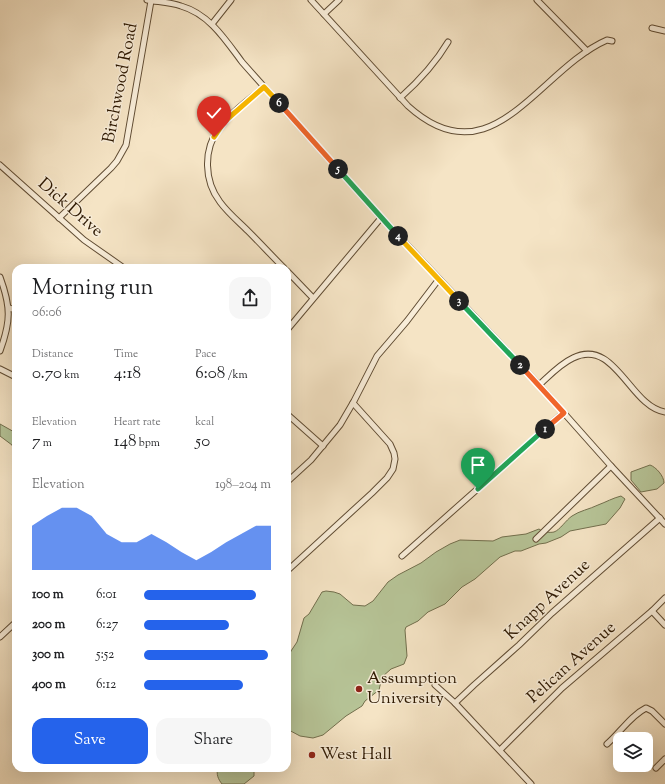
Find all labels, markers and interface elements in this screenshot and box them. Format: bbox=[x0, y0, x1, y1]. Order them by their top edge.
street label: Birchwood Road bbox=[98, 21, 144, 145]
pin: 6 bbox=[269, 93, 289, 113]
text: 6 bbox=[276, 95, 282, 111]
pin bbox=[197, 96, 231, 137]
icon: check bbox=[203, 102, 225, 124]
pin: 5 bbox=[328, 159, 348, 179]
text: 5 bbox=[336, 161, 340, 177]
street label: Dick Drive bbox=[32, 173, 108, 243]
pin: 4 bbox=[388, 226, 408, 246]
text: 4 bbox=[395, 228, 401, 244]
text: Morning run bbox=[32, 273, 154, 305]
button: share bbox=[229, 277, 271, 319]
pin: 3 bbox=[449, 291, 469, 311]
text: 3 bbox=[457, 293, 461, 309]
text: 06:06 bbox=[32, 304, 62, 322]
text: Distance bbox=[32, 346, 73, 362]
text: Time bbox=[114, 346, 138, 362]
text: Pace bbox=[195, 346, 216, 362]
pin: 2 bbox=[510, 355, 530, 375]
text: 2 bbox=[517, 357, 523, 373]
text: 0.70 bbox=[32, 362, 62, 386]
text: 4:18 bbox=[114, 362, 141, 386]
text: 6:08 bbox=[195, 362, 225, 386]
text: km bbox=[62, 367, 79, 383]
text: /km bbox=[225, 367, 248, 383]
text: Elevation bbox=[32, 414, 77, 430]
text: Heart rate bbox=[114, 414, 161, 430]
text: kcal bbox=[195, 414, 214, 430]
pin: 1 bbox=[535, 419, 555, 439]
text: 1 bbox=[543, 421, 547, 437]
text: 7 bbox=[32, 430, 41, 454]
text: 148 bbox=[114, 430, 137, 454]
text: 50 bbox=[195, 430, 210, 454]
text: m bbox=[41, 435, 52, 451]
text: bpm bbox=[137, 435, 160, 451]
pin bbox=[461, 448, 495, 489]
icon: arrive bbox=[467, 454, 489, 476]
text: Elevation bbox=[32, 476, 85, 494]
text: 198–204 m bbox=[215, 476, 271, 494]
street label: Knapp Avenue bbox=[500, 554, 596, 646]
text: 100 m bbox=[32, 586, 64, 604]
text: 6:01 bbox=[96, 586, 117, 604]
text: 200 m bbox=[32, 616, 65, 634]
text: 6:27 bbox=[96, 616, 118, 634]
street label: Pelican Avenue bbox=[522, 617, 622, 709]
text: 300 m bbox=[32, 646, 64, 664]
text: 5:52 bbox=[96, 646, 114, 664]
place label: Assumption University bbox=[367, 667, 457, 711]
text: 400 m bbox=[32, 676, 66, 694]
text: 6:12 bbox=[96, 676, 116, 694]
marker: Assumption University bbox=[354, 684, 364, 694]
button: Save bbox=[32, 718, 148, 764]
button: Share bbox=[156, 718, 271, 764]
map controls bbox=[613, 732, 653, 772]
button: layers bbox=[613, 732, 653, 772]
place label: West Hall bbox=[320, 743, 392, 767]
marker: West Hall bbox=[307, 750, 317, 760]

